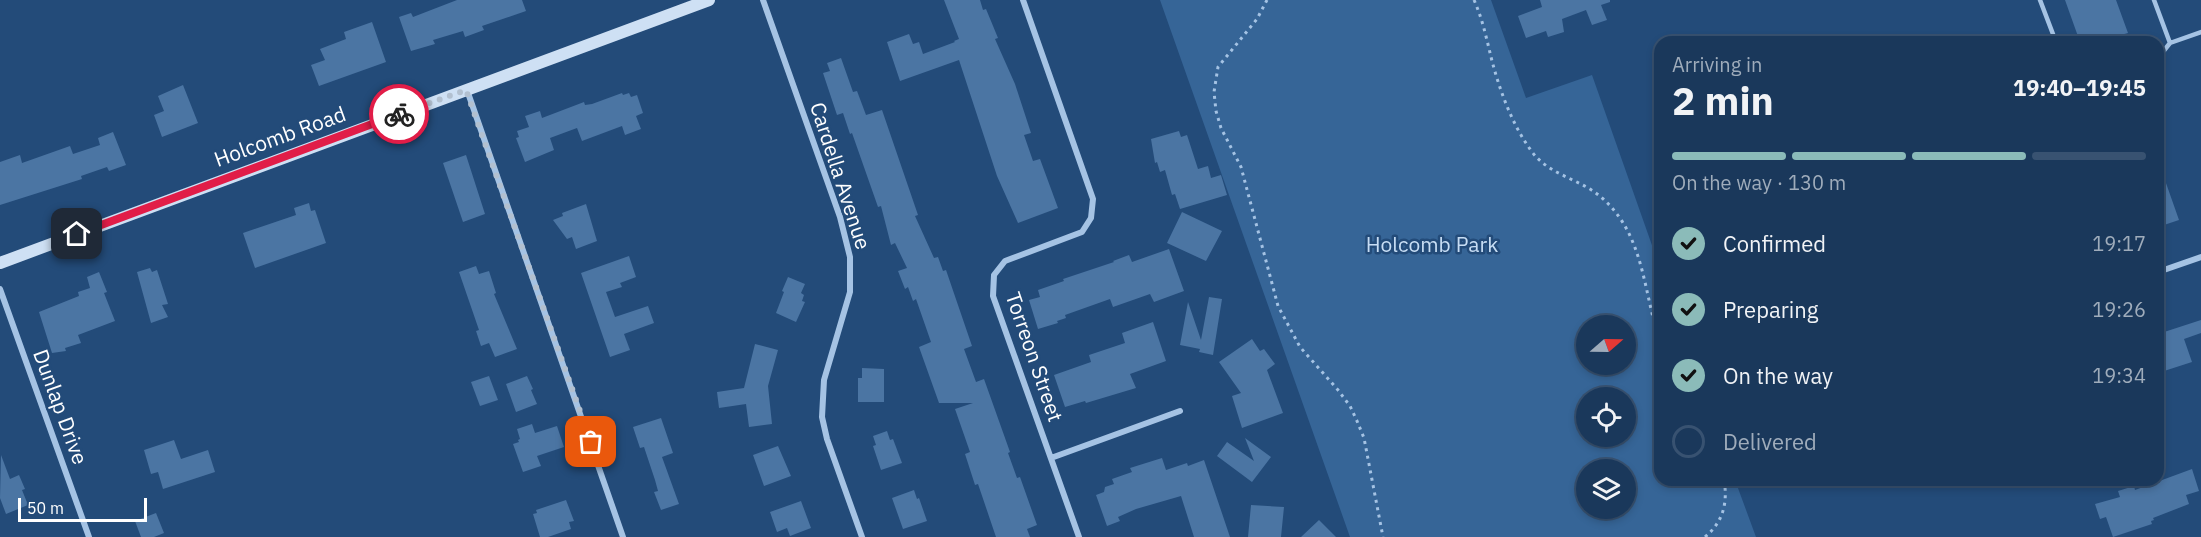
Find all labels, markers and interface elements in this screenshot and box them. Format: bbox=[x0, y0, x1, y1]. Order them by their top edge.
text: Arriving in bbox=[1672, 51, 1762, 78]
text: 19:40–19:45 bbox=[2013, 73, 2146, 102]
text: 2 min bbox=[1672, 75, 1774, 126]
courier bbox=[369, 84, 429, 144]
icon: bike bbox=[383, 98, 416, 131]
street label: Holcomb Road bbox=[210, 99, 349, 173]
street label: Cardella Avenue bbox=[804, 99, 878, 253]
text: On the way · 130 m bbox=[1672, 169, 1846, 196]
pin bbox=[51, 208, 102, 259]
icon: home bbox=[60, 217, 93, 250]
icon: check bbox=[1672, 227, 1705, 260]
text: Confirmed bbox=[1723, 229, 1826, 258]
park label: Holcomb Park bbox=[1366, 230, 1498, 258]
text: 19:17 bbox=[2092, 230, 2146, 257]
street label: Torreon Street bbox=[1000, 288, 1070, 425]
icon: check bbox=[1672, 293, 1705, 326]
text: Preparing bbox=[1723, 295, 1818, 324]
text: 19:26 bbox=[2092, 296, 2146, 323]
north arrow bbox=[1576, 315, 1636, 375]
map controls bbox=[1576, 315, 1636, 519]
street label: Dunlap Drive bbox=[27, 345, 95, 468]
icon: check bbox=[1672, 359, 1705, 392]
text: On the way bbox=[1723, 361, 1833, 390]
text: 19:34 bbox=[2092, 362, 2146, 389]
button: locate bbox=[1576, 387, 1636, 447]
pin bbox=[565, 416, 616, 467]
icon: bag bbox=[574, 425, 607, 458]
text: Delivered bbox=[1723, 427, 1817, 456]
button: layers bbox=[1576, 459, 1636, 519]
scale bar bbox=[18, 495, 147, 522]
text: 50 m bbox=[27, 498, 64, 518]

